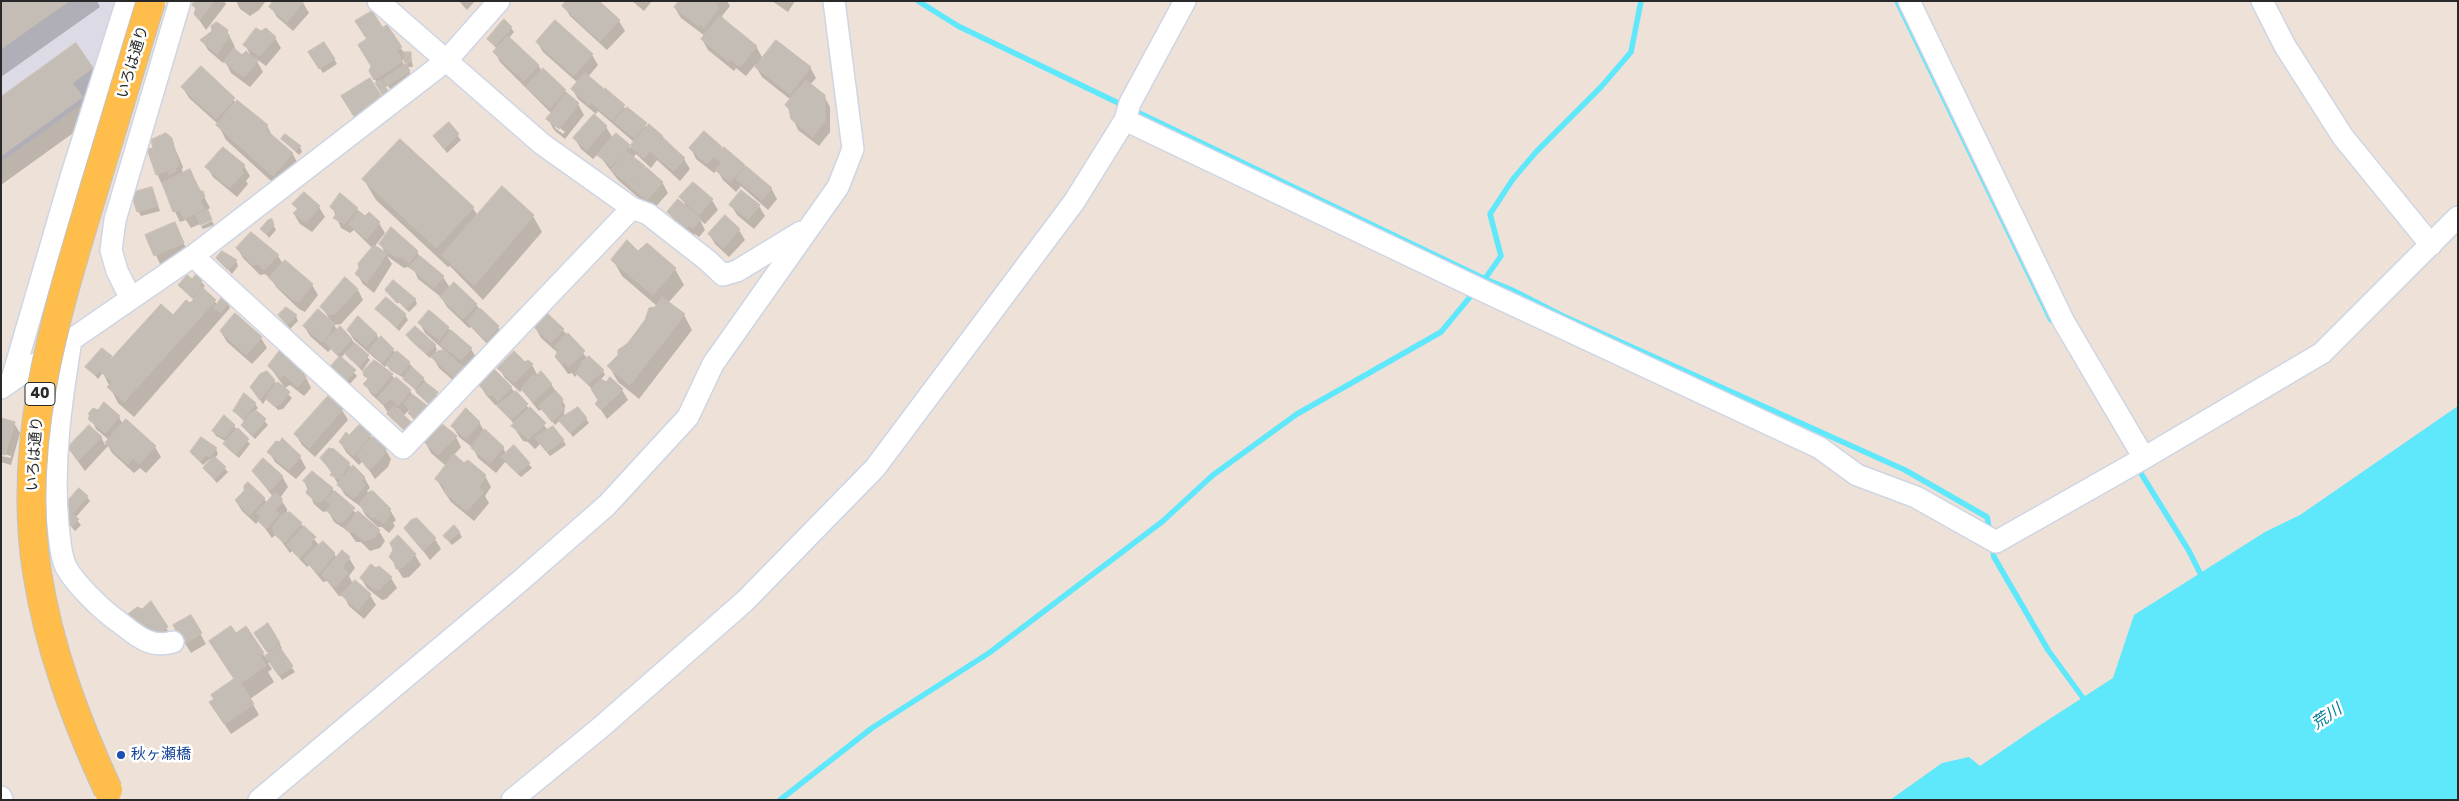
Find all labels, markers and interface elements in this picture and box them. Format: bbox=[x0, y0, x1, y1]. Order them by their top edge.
street label: いろは通り bbox=[113, 24, 153, 100]
road number: 40 bbox=[25, 382, 55, 406]
street label: いろは通り bbox=[23, 416, 47, 492]
water label: 荒川 bbox=[2308, 700, 2346, 734]
place label: 秋ヶ瀬橋 bbox=[131, 746, 191, 764]
marker: 秋ヶ瀬橋 bbox=[115, 749, 127, 761]

